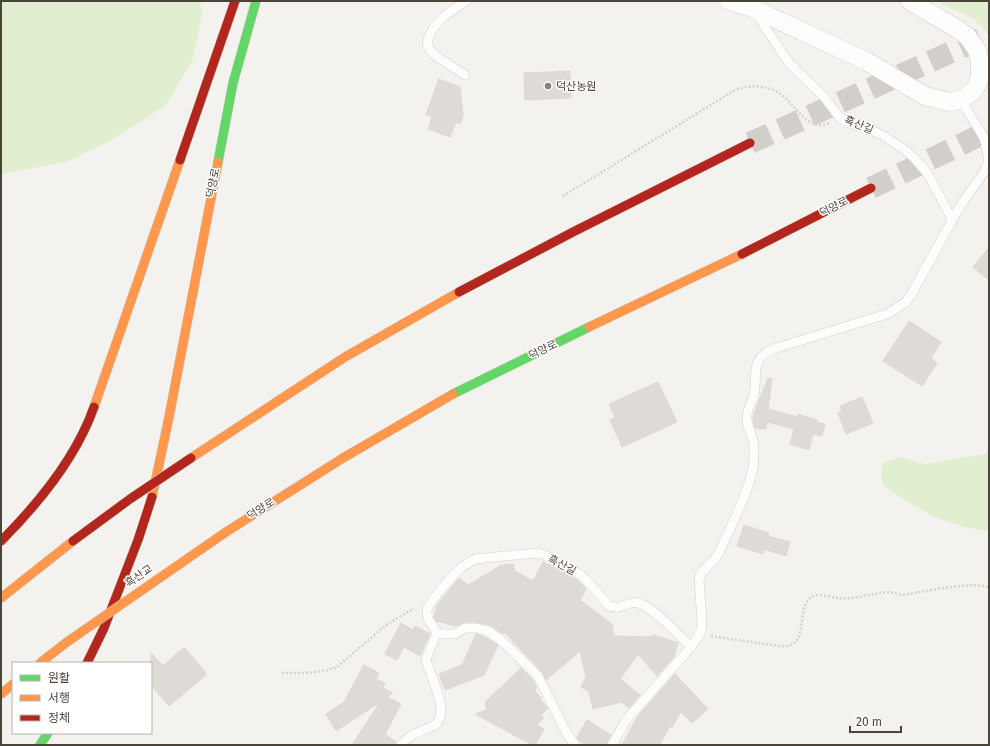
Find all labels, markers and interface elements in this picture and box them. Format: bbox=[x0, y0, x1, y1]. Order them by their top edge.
place label: 덕산농원 bbox=[556, 80, 596, 93]
marker: 덕산농원 bbox=[543, 81, 553, 91]
street label: 흑산길 bbox=[842, 113, 876, 137]
street label: 덕양로 bbox=[204, 167, 222, 199]
street label: 덕양로 bbox=[818, 194, 850, 220]
street label: 덕양로 bbox=[527, 338, 559, 362]
street label: 덕양로 bbox=[245, 495, 277, 523]
street label: 흑산길 bbox=[546, 552, 578, 578]
street label: 흑산교 bbox=[123, 562, 155, 590]
legend bbox=[12, 662, 152, 734]
text: 원활 bbox=[48, 671, 70, 685]
text: 서행 bbox=[48, 691, 70, 705]
scale bar bbox=[850, 708, 901, 734]
text: 정체 bbox=[48, 711, 70, 725]
text: 20 m bbox=[856, 715, 882, 729]

